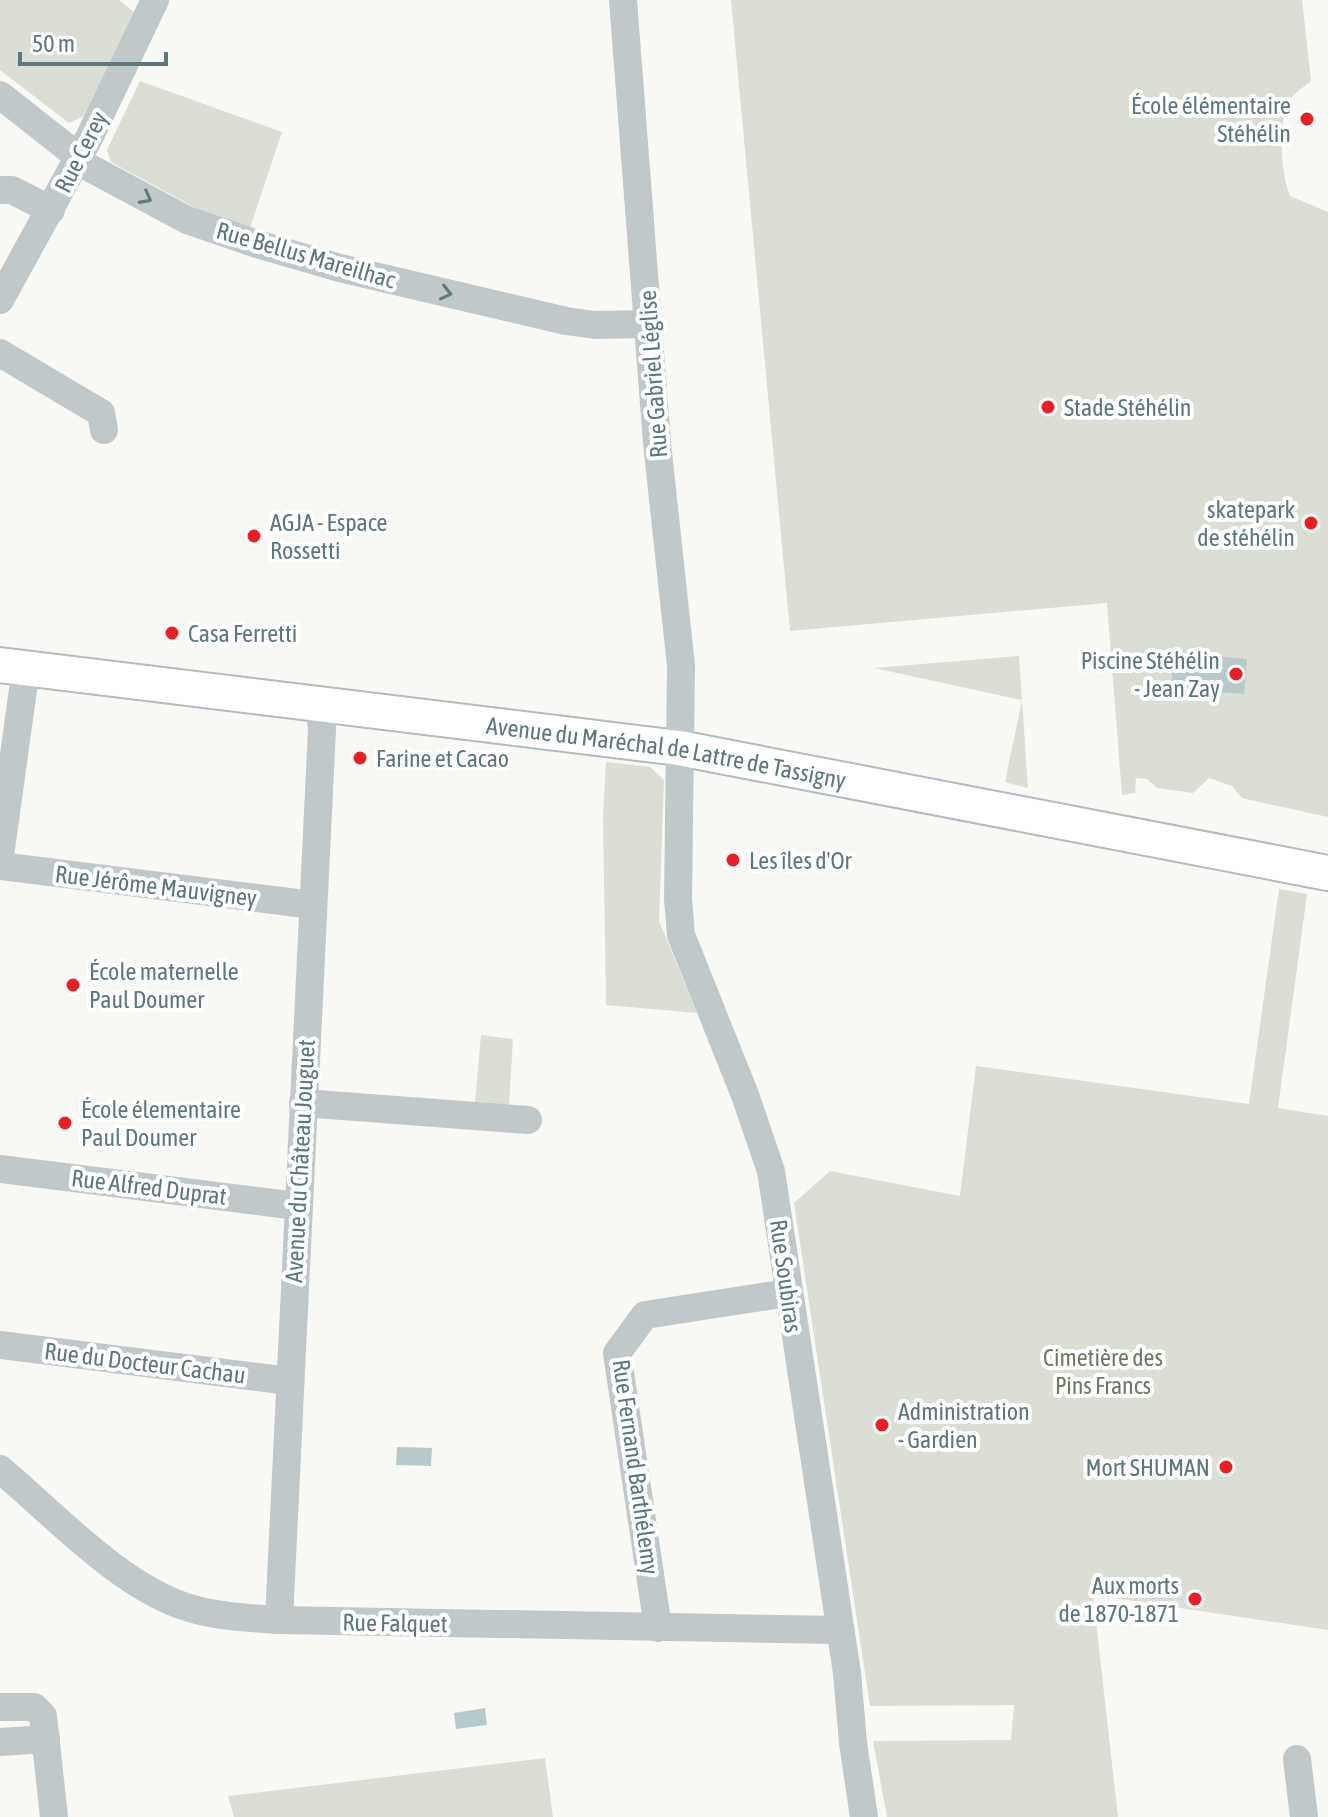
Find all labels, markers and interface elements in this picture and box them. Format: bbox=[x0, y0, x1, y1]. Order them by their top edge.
scale bar bbox=[20, 16, 166, 66]
text: 50 m bbox=[32, 30, 75, 57]
place label: École élémentaire Stéhélin bbox=[1131, 92, 1291, 147]
street label: Rue Cerey bbox=[49, 107, 113, 197]
marker: École élémentaire Stéhélin bbox=[1298, 110, 1316, 128]
one-way arrow bbox=[137, 189, 152, 204]
street label: Rue Bellus Mareilhac bbox=[213, 217, 399, 293]
one-way arrow bbox=[439, 284, 453, 301]
street label: Rue Gabriel Léglise bbox=[634, 289, 672, 459]
place label: Stade Stéhélin bbox=[1064, 394, 1191, 421]
marker: Stade Stéhélin bbox=[1039, 398, 1057, 416]
place label: skatepark de stéhélin bbox=[1197, 496, 1295, 551]
place label: AGJA - Espace Rossetti bbox=[270, 509, 388, 564]
marker: skatepark de stéhélin bbox=[1302, 514, 1320, 532]
marker: AGJA - Espace Rossetti bbox=[245, 527, 263, 545]
place label: Casa Ferretti bbox=[188, 620, 297, 647]
marker: Casa Ferretti bbox=[163, 624, 181, 642]
place label: Piscine Stéhélin - Jean Zay bbox=[1081, 647, 1220, 702]
marker: Piscine Stéhélin - Jean Zay bbox=[1227, 665, 1245, 683]
street label: Avenue du Maréchal de Lattre de Tassigny bbox=[485, 711, 848, 793]
place label: Farine et Cacao bbox=[376, 745, 509, 772]
marker: Farine et Cacao bbox=[351, 749, 369, 767]
place label: Les îles d'Or bbox=[749, 847, 853, 874]
marker: Les îles d'Or bbox=[724, 851, 742, 869]
street label: Rue Jérôme Mauvigney bbox=[54, 860, 258, 912]
place label: École maternelle Paul Doumer bbox=[89, 958, 239, 1013]
marker: École maternelle Paul Doumer bbox=[64, 976, 82, 994]
street label: Avenue du Château Jouguet bbox=[280, 1039, 320, 1283]
place label: École élementaire Paul Doumer bbox=[81, 1096, 241, 1151]
marker: École élementaire Paul Doumer bbox=[56, 1114, 74, 1132]
street label: Rue Alfred Duprat bbox=[70, 1164, 228, 1210]
street label: Rue Soubiras bbox=[765, 1218, 807, 1334]
street label: Rue du Docteur Cachau bbox=[43, 1337, 247, 1389]
park label: Cimetière des Pins Francs bbox=[1043, 1344, 1163, 1399]
street label: Rue Fernand Barthélemy bbox=[608, 1358, 664, 1576]
place label: Administration - Gardien bbox=[898, 1398, 1030, 1453]
marker: Administration - Gardien bbox=[873, 1416, 891, 1434]
place label: Mort SHUMAN bbox=[1085, 1454, 1210, 1481]
marker: Mort SHUMAN bbox=[1217, 1458, 1235, 1476]
place label: Aux morts de 1870-1871 bbox=[1058, 1572, 1179, 1627]
marker: Aux morts de 1870-1871 bbox=[1186, 1590, 1204, 1608]
street label: Rue Falquet bbox=[342, 1609, 448, 1637]

